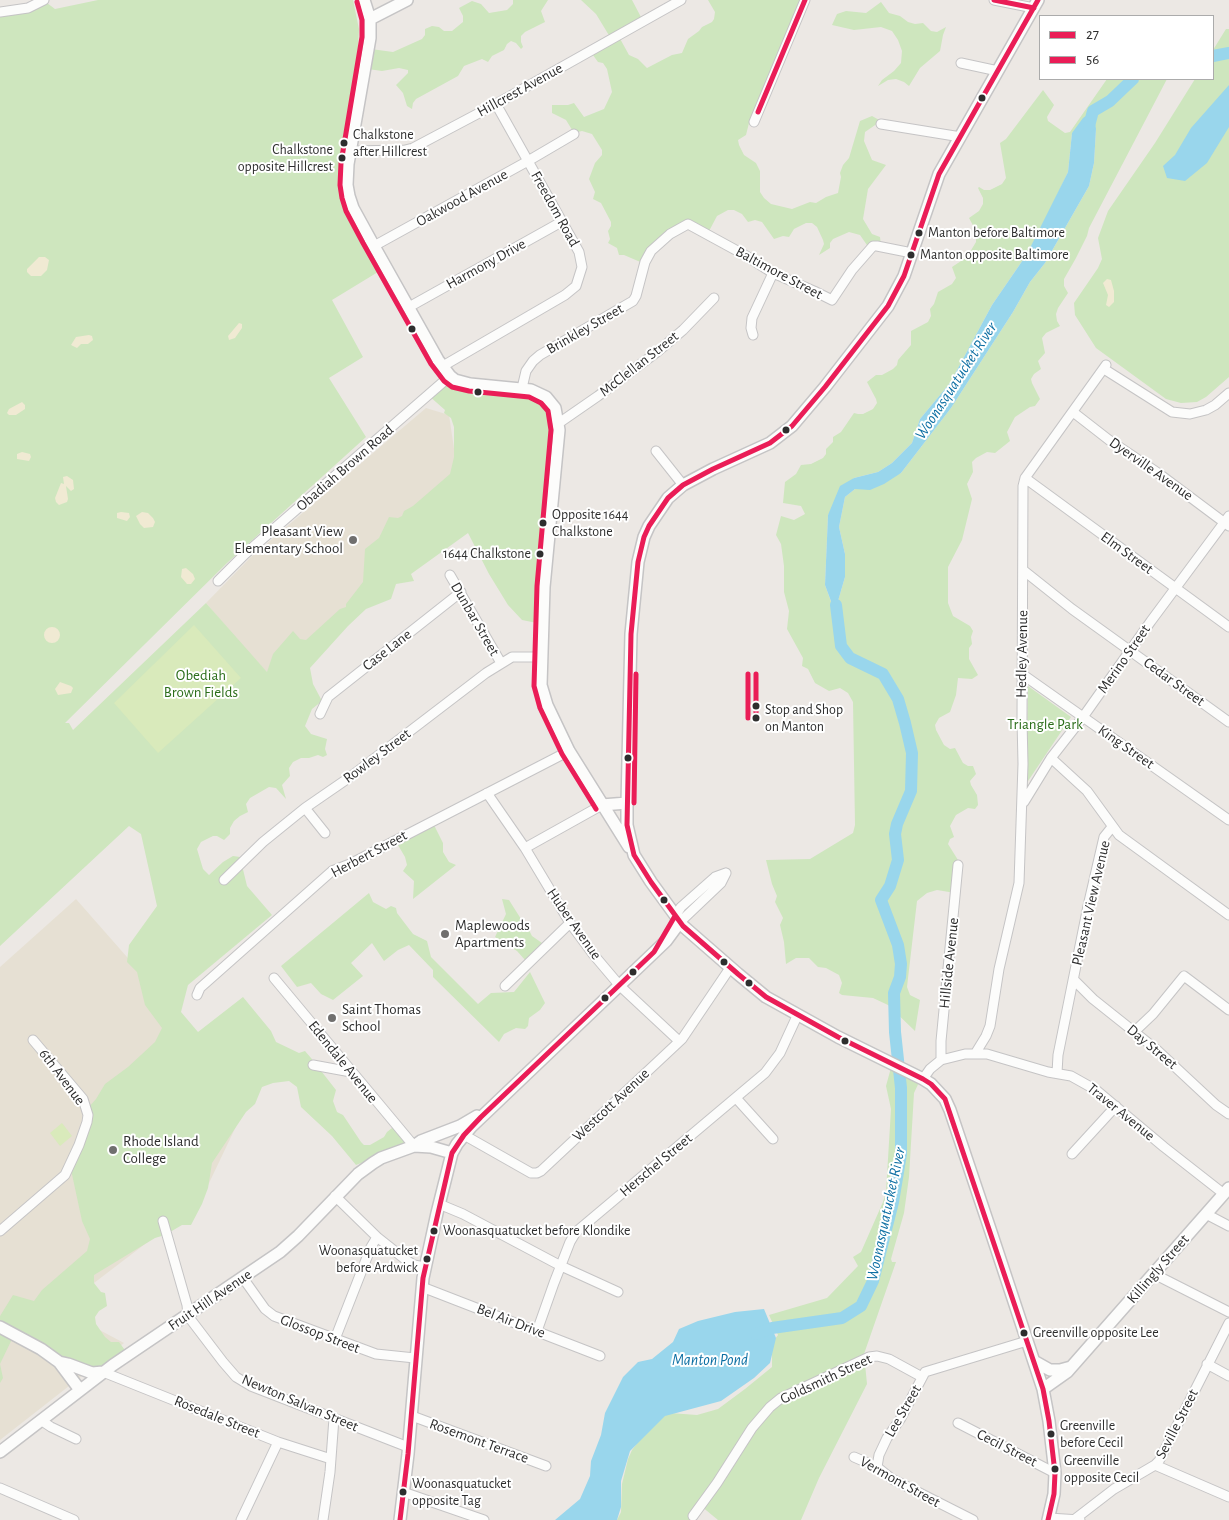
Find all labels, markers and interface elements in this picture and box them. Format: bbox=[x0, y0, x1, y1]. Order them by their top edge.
legend bbox=[1039, 15, 1214, 80]
text: 27 bbox=[1086, 27, 1099, 42]
text: 56 bbox=[1086, 52, 1099, 67]
street label: Hillcrest Avenue bbox=[474, 59, 566, 121]
unlabelled marker bbox=[977, 93, 987, 103]
place label: Chalkstone after Hillcrest bbox=[353, 127, 427, 160]
marker: Chalkstone after Hillcrest bbox=[339, 138, 349, 148]
place label: Chalkstone opposite Hillcrest bbox=[238, 142, 333, 174]
marker: Chalkstone opposite Hillcrest bbox=[337, 153, 347, 163]
street label: Oakwood Avenue bbox=[413, 165, 511, 231]
street label: Freedom Road bbox=[527, 168, 583, 250]
place label: Manton before Baltimore bbox=[928, 225, 1065, 241]
marker: Manton before Baltimore bbox=[914, 228, 924, 238]
street label: Harmony Drive bbox=[443, 235, 529, 293]
street label: Baltimore Street bbox=[732, 243, 826, 303]
place label: Manton opposite Baltimore bbox=[920, 247, 1069, 263]
marker: Manton opposite Baltimore bbox=[906, 250, 916, 260]
street label: Brinkley Street bbox=[543, 300, 627, 358]
water label: Woonasquatucket River bbox=[911, 319, 1001, 443]
unlabelled marker bbox=[407, 324, 417, 334]
street label: McClellan Street bbox=[596, 328, 682, 400]
unlabelled marker bbox=[473, 387, 483, 397]
street label: Obadiah Brown Road bbox=[293, 421, 397, 515]
unlabelled marker bbox=[781, 425, 791, 435]
street label: Dyerville Avenue bbox=[1106, 433, 1196, 505]
place label: Opposite 1644 Chalkstone bbox=[552, 507, 628, 540]
marker: Opposite 1644 Chalkstone bbox=[538, 518, 548, 528]
place label: Pleasant View Elementary School bbox=[234, 522, 343, 557]
street label: Elm Street bbox=[1097, 528, 1157, 578]
marker: Pleasant View Elementary School bbox=[347, 534, 359, 546]
place label: 1644 Chalkstone bbox=[443, 546, 531, 562]
marker: 1644 Chalkstone bbox=[535, 549, 545, 559]
street label: Dunbar Street bbox=[447, 579, 503, 659]
street label: Hedley Avenue bbox=[1012, 610, 1032, 698]
street label: Merino Street bbox=[1094, 621, 1154, 697]
street label: Case Lane bbox=[359, 625, 415, 675]
street label: Cedar Street bbox=[1140, 654, 1208, 710]
park label: Obediah Brown Fields bbox=[164, 666, 238, 701]
unlabelled marker bbox=[751, 701, 761, 711]
place label: Stop and Shop on Manton bbox=[765, 702, 843, 734]
marker: Stop and Shop on Manton bbox=[751, 713, 761, 723]
park label: Triangle Park bbox=[1007, 715, 1083, 733]
street label: King Street bbox=[1094, 721, 1158, 773]
street label: Rowley Street bbox=[340, 725, 414, 787]
unlabelled marker bbox=[623, 753, 633, 763]
street label: Herbert Street bbox=[328, 826, 410, 882]
street label: Pleasant View Avenue bbox=[1068, 839, 1114, 967]
street label: Huber Avenue bbox=[543, 885, 605, 963]
unlabelled marker bbox=[659, 895, 669, 905]
place label: Maplewoods Apartments bbox=[455, 916, 530, 951]
street label: Hillside Avenue bbox=[935, 917, 963, 1009]
marker: Maplewoods Apartments bbox=[439, 928, 451, 940]
unlabelled marker bbox=[719, 957, 729, 967]
unlabelled marker bbox=[628, 967, 638, 977]
unlabelled marker bbox=[744, 978, 754, 988]
unlabelled marker bbox=[600, 993, 610, 1003]
place label: Saint Thomas School bbox=[342, 1000, 421, 1035]
marker: Saint Thomas School bbox=[326, 1012, 338, 1024]
street label: Edendale Avenue bbox=[304, 1017, 382, 1107]
street label: Day Street bbox=[1123, 1021, 1181, 1073]
unlabelled marker bbox=[840, 1036, 850, 1046]
street label: 6th Avenue bbox=[35, 1045, 89, 1109]
street label: Westcott Avenue bbox=[569, 1065, 653, 1145]
street label: Traver Avenue bbox=[1084, 1079, 1158, 1145]
street label: Herschel Street bbox=[616, 1129, 696, 1201]
place label: Rhode Island College bbox=[123, 1132, 199, 1167]
marker: Rhode Island College bbox=[107, 1144, 119, 1156]
water label: Woonasquatucket River bbox=[863, 1146, 909, 1282]
place label: Woonasquatucket before Klondike bbox=[443, 1223, 630, 1239]
marker: Woonasquatucket before Klondike bbox=[429, 1226, 439, 1236]
street label: Killingly Street bbox=[1123, 1231, 1193, 1307]
place label: Woonasquatucket before Ardwick bbox=[319, 1243, 418, 1276]
marker: Woonasquatucket before Ardwick bbox=[422, 1254, 432, 1264]
street label: Fruit Hill Avenue bbox=[165, 1265, 255, 1335]
street label: Bel Air Drive bbox=[474, 1300, 548, 1342]
street label: Glossop Street bbox=[278, 1311, 362, 1357]
place label: Greenville opposite Lee bbox=[1033, 1325, 1159, 1341]
marker: Greenville opposite Lee bbox=[1019, 1328, 1029, 1338]
water label: Manton Pond bbox=[672, 1350, 748, 1370]
street label: Goldsmith Street bbox=[777, 1350, 875, 1408]
street label: Newton Salvan Street bbox=[239, 1370, 361, 1436]
street label: Lee Street bbox=[881, 1382, 925, 1440]
street label: Seville Street bbox=[1152, 1386, 1202, 1462]
street label: Rosedale Street bbox=[172, 1392, 262, 1442]
street label: Rosemont Terrace bbox=[427, 1415, 531, 1467]
place label: Greenville before Cecil bbox=[1060, 1418, 1123, 1450]
street label: Cecil Street bbox=[974, 1425, 1040, 1471]
marker: Greenville before Cecil bbox=[1046, 1429, 1056, 1439]
street label: Vermont Street bbox=[857, 1453, 943, 1511]
place label: Greenville opposite Cecil bbox=[1064, 1453, 1139, 1485]
marker: Greenville opposite Cecil bbox=[1050, 1464, 1060, 1474]
place label: Woonasquatucket opposite Tag bbox=[412, 1476, 511, 1508]
marker: Woonasquatucket opposite Tag bbox=[398, 1487, 408, 1497]

